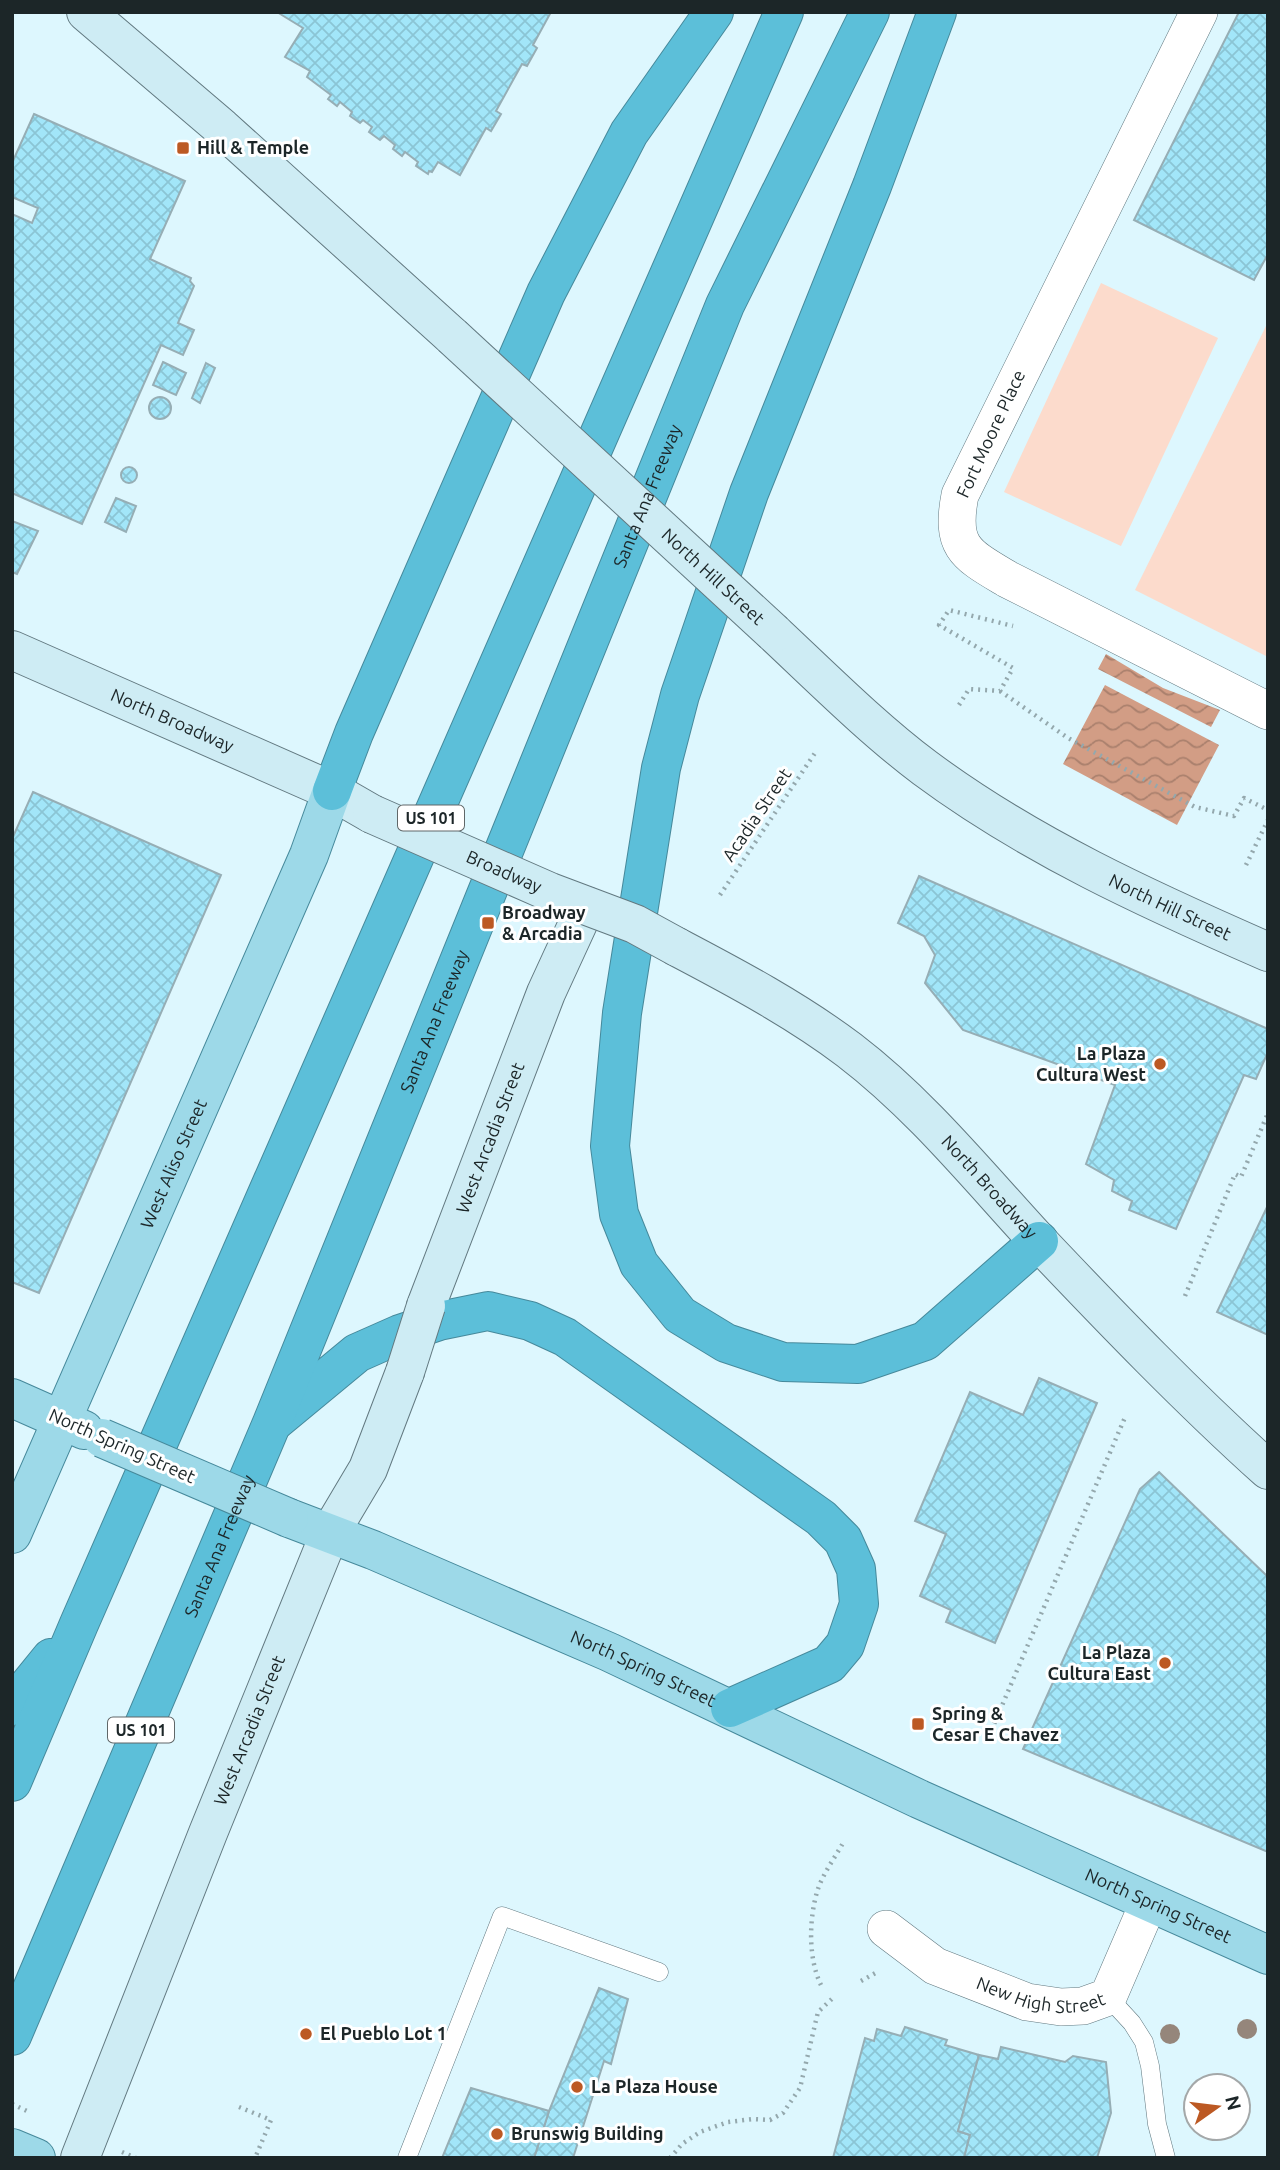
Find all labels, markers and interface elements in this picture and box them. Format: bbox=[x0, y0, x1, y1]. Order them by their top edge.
place label: Hill & Temple bbox=[197, 137, 309, 157]
marker: Hill & Temple bbox=[175, 140, 191, 156]
street label: Fort Moore Place bbox=[952, 367, 1028, 501]
street label: Santa Ana Freeway bbox=[609, 421, 685, 570]
street label: North Hill Street bbox=[658, 524, 769, 628]
street label: North Broadway bbox=[108, 684, 237, 756]
street label: Acadia Street bbox=[718, 764, 795, 865]
road number: US 101 bbox=[398, 806, 464, 831]
street label: Broadway bbox=[463, 846, 545, 896]
street label: North Hill Street bbox=[1106, 869, 1234, 944]
place label: Broadway & Arcadia bbox=[502, 902, 586, 943]
marker: Broadway & Arcadia bbox=[480, 915, 496, 931]
street label: Santa Ana Freeway bbox=[396, 946, 472, 1096]
place label: La Plaza Cultura West bbox=[1036, 1043, 1146, 1084]
marker: La Plaza Cultura West bbox=[1152, 1056, 1168, 1072]
street label: West Arcadia Street bbox=[452, 1059, 527, 1216]
street label: West Aliso Street bbox=[136, 1096, 210, 1231]
street label: North Broadway bbox=[938, 1131, 1042, 1242]
street label: North Spring Street bbox=[46, 1404, 199, 1486]
street label: Santa Ana Freeway bbox=[180, 1471, 258, 1620]
street label: North Spring Street bbox=[568, 1626, 719, 1710]
place label: La Plaza Cultura East bbox=[1048, 1642, 1151, 1683]
street label: West Arcadia Street bbox=[209, 1652, 288, 1808]
marker: La Plaza Cultura East bbox=[1157, 1655, 1173, 1671]
place label: Spring & Cesar E Chavez bbox=[932, 1703, 1059, 1744]
marker: Spring & Cesar E Chavez bbox=[910, 1716, 926, 1732]
road number: US 101 bbox=[108, 1718, 174, 1742]
street label: North Spring Street bbox=[1082, 1864, 1235, 1946]
street label: New High Street bbox=[974, 1972, 1108, 2016]
place label: El Pueblo Lot 1 bbox=[320, 2023, 447, 2043]
marker: El Pueblo Lot 1 bbox=[298, 2026, 314, 2042]
north arrow bbox=[1182, 2072, 1252, 2142]
place label: La Plaza House bbox=[591, 2076, 718, 2096]
marker: La Plaza House bbox=[569, 2079, 585, 2095]
text: N bbox=[1221, 2093, 1246, 2112]
place label: Brunswig Building bbox=[511, 2123, 664, 2143]
marker: Brunswig Building bbox=[489, 2126, 505, 2142]

